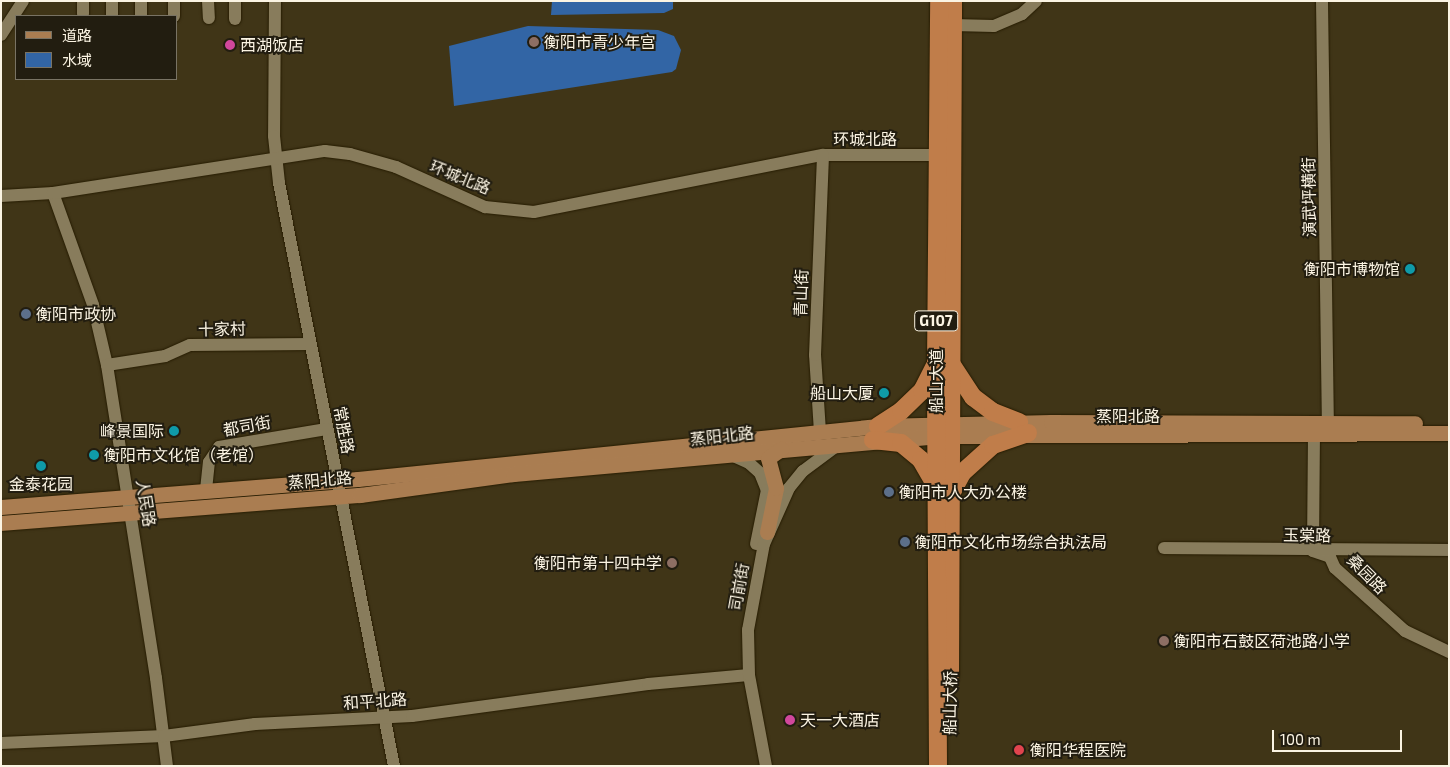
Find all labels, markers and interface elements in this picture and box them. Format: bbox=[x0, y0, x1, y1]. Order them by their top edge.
legend bbox=[15, 15, 178, 80]
text: 道路 bbox=[62, 26, 92, 44]
place label: 衡阳市青少年宫 bbox=[544, 32, 656, 52]
place label: 西湖饭店 bbox=[240, 35, 304, 55]
marker: 衡阳市青少年宫 bbox=[528, 36, 540, 48]
marker: 西湖饭店 bbox=[224, 39, 236, 51]
text: 水域 bbox=[62, 51, 92, 69]
street label: 环城北路 bbox=[833, 129, 897, 149]
street label: 环城北路 bbox=[427, 156, 493, 198]
street label: 演武坪横街 bbox=[1299, 157, 1319, 237]
place label: 衡阳市博物馆 bbox=[1304, 259, 1400, 279]
marker: 衡阳市博物馆 bbox=[1404, 263, 1416, 275]
street label: 青山街 bbox=[791, 269, 811, 317]
place label: 衡阳市政协 bbox=[36, 304, 116, 324]
marker: 衡阳市政协 bbox=[20, 308, 32, 320]
road number: G107 bbox=[914, 308, 958, 334]
street label: 十家村 bbox=[198, 319, 246, 339]
street label: 船山大道 bbox=[926, 349, 946, 413]
place label: 船山大厦 bbox=[810, 383, 874, 403]
marker: 船山大厦 bbox=[878, 387, 890, 399]
street label: 常胜路 bbox=[330, 405, 358, 455]
street label: 蒸阳北路 bbox=[1096, 406, 1160, 426]
street label: 都司街 bbox=[222, 412, 272, 440]
place label: 峰景国际 bbox=[100, 421, 164, 441]
street label: 蒸阳北路 bbox=[689, 423, 755, 449]
marker: 峰景国际 bbox=[168, 425, 180, 437]
place label: 衡阳市文化馆（老馆） bbox=[104, 445, 264, 465]
marker: 衡阳市文化馆（老馆） bbox=[88, 449, 100, 461]
marker: 金泰花园 bbox=[35, 460, 47, 472]
street label: 蒸阳北路 bbox=[287, 468, 353, 492]
place label: 金泰花园 bbox=[9, 474, 73, 494]
street label: 人民路 bbox=[133, 478, 159, 528]
place label: 衡阳市人大办公楼 bbox=[899, 482, 1027, 502]
marker: 衡阳市人大办公楼 bbox=[883, 486, 895, 498]
street label: 玉棠路 bbox=[1283, 525, 1331, 545]
place label: 衡阳市文化市场综合执法局 bbox=[915, 532, 1107, 552]
marker: 衡阳市文化市场综合执法局 bbox=[899, 536, 911, 548]
street label: 桑园路 bbox=[1343, 550, 1391, 598]
place label: 衡阳市第十四中学 bbox=[534, 553, 662, 573]
marker: 衡阳市第十四中学 bbox=[666, 557, 678, 569]
street label: 司前街 bbox=[725, 562, 753, 612]
place label: 衡阳市石鼓区荷池路小学 bbox=[1174, 631, 1350, 651]
marker: 衡阳市石鼓区荷池路小学 bbox=[1158, 635, 1170, 647]
street label: 船山大桥 bbox=[940, 671, 960, 735]
street label: 和平北路 bbox=[342, 689, 408, 713]
place label: 天一大酒店 bbox=[800, 710, 880, 730]
marker: 天一大酒店 bbox=[784, 714, 796, 726]
scale bar bbox=[1275, 720, 1405, 752]
text: 100 m bbox=[1280, 730, 1321, 748]
place label: 衡阳华程医院 bbox=[1030, 740, 1126, 760]
marker: 衡阳华程医院 bbox=[1012, 743, 1026, 757]

